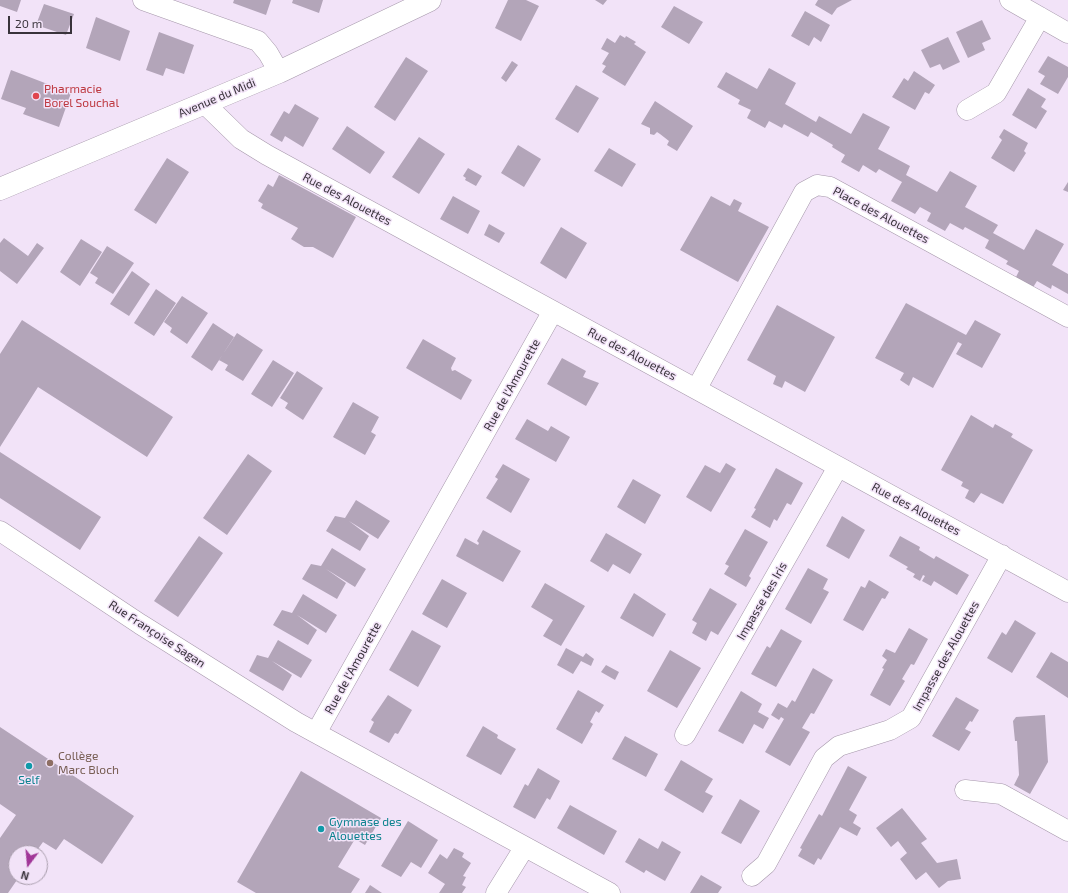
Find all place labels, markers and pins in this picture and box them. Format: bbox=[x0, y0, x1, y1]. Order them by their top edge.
place label: Pharmacie Borel Souchal bbox=[44, 82, 119, 110]
marker: Pharmacie Borel Souchal bbox=[31, 91, 41, 101]
place label: Collège Marc Bloch bbox=[58, 749, 119, 777]
marker: Collège Marc Bloch bbox=[45, 758, 55, 768]
marker: Self bbox=[24, 761, 34, 771]
place label: Self bbox=[18, 773, 40, 787]
place label: Gymnase des Alouettes bbox=[329, 815, 402, 843]
marker: Gymnase des Alouettes bbox=[316, 824, 326, 834]

